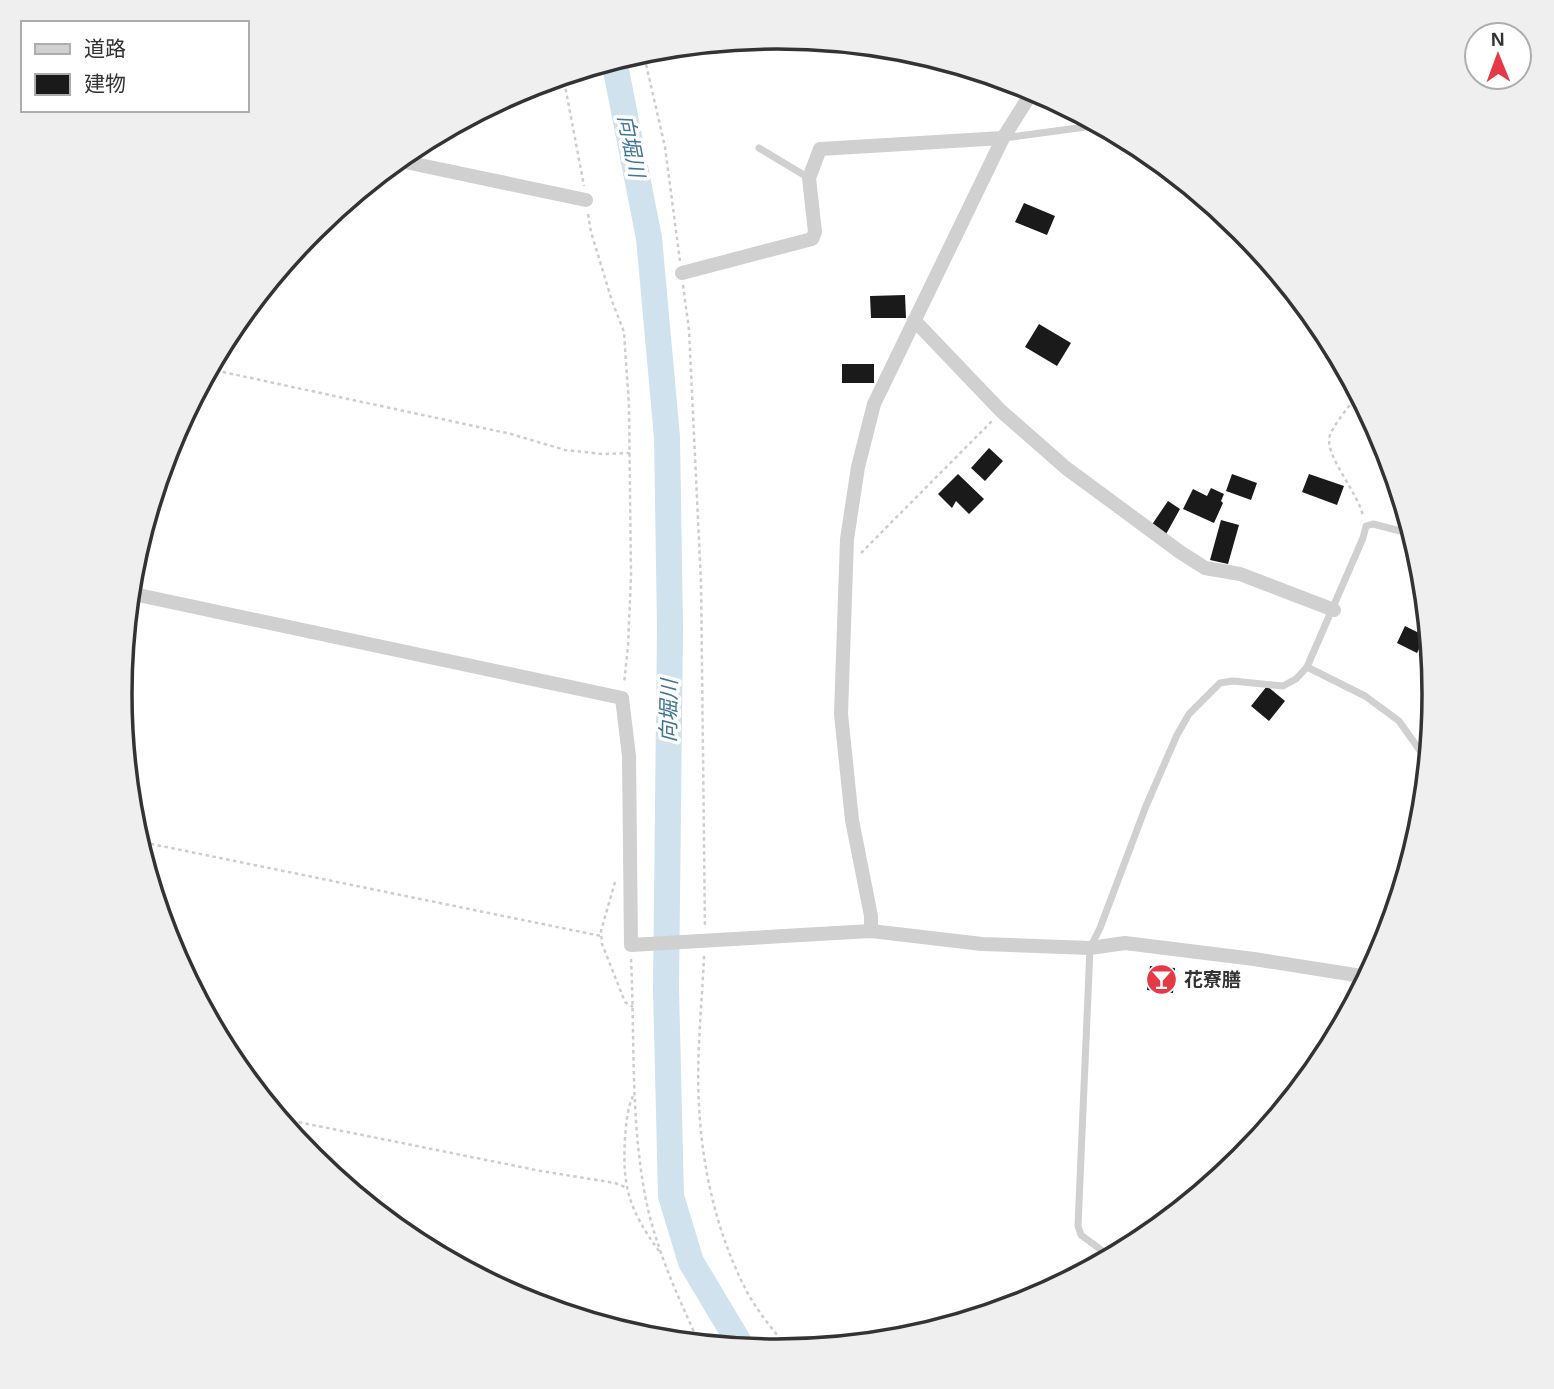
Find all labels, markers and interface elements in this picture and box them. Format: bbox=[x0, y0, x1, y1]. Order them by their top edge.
legend bbox=[21, 21, 248, 112]
north arrow bbox=[1463, 21, 1533, 91]
text: N bbox=[1491, 29, 1505, 50]
text: 道路 bbox=[84, 37, 126, 60]
text: 建物 bbox=[84, 72, 126, 95]
water label: 向堀川 bbox=[614, 113, 649, 181]
water label: 向堀川 bbox=[656, 677, 681, 743]
bar icon: 花寮膳 bbox=[1144, 962, 1178, 996]
place label: 花寮膳 bbox=[1184, 969, 1241, 990]

